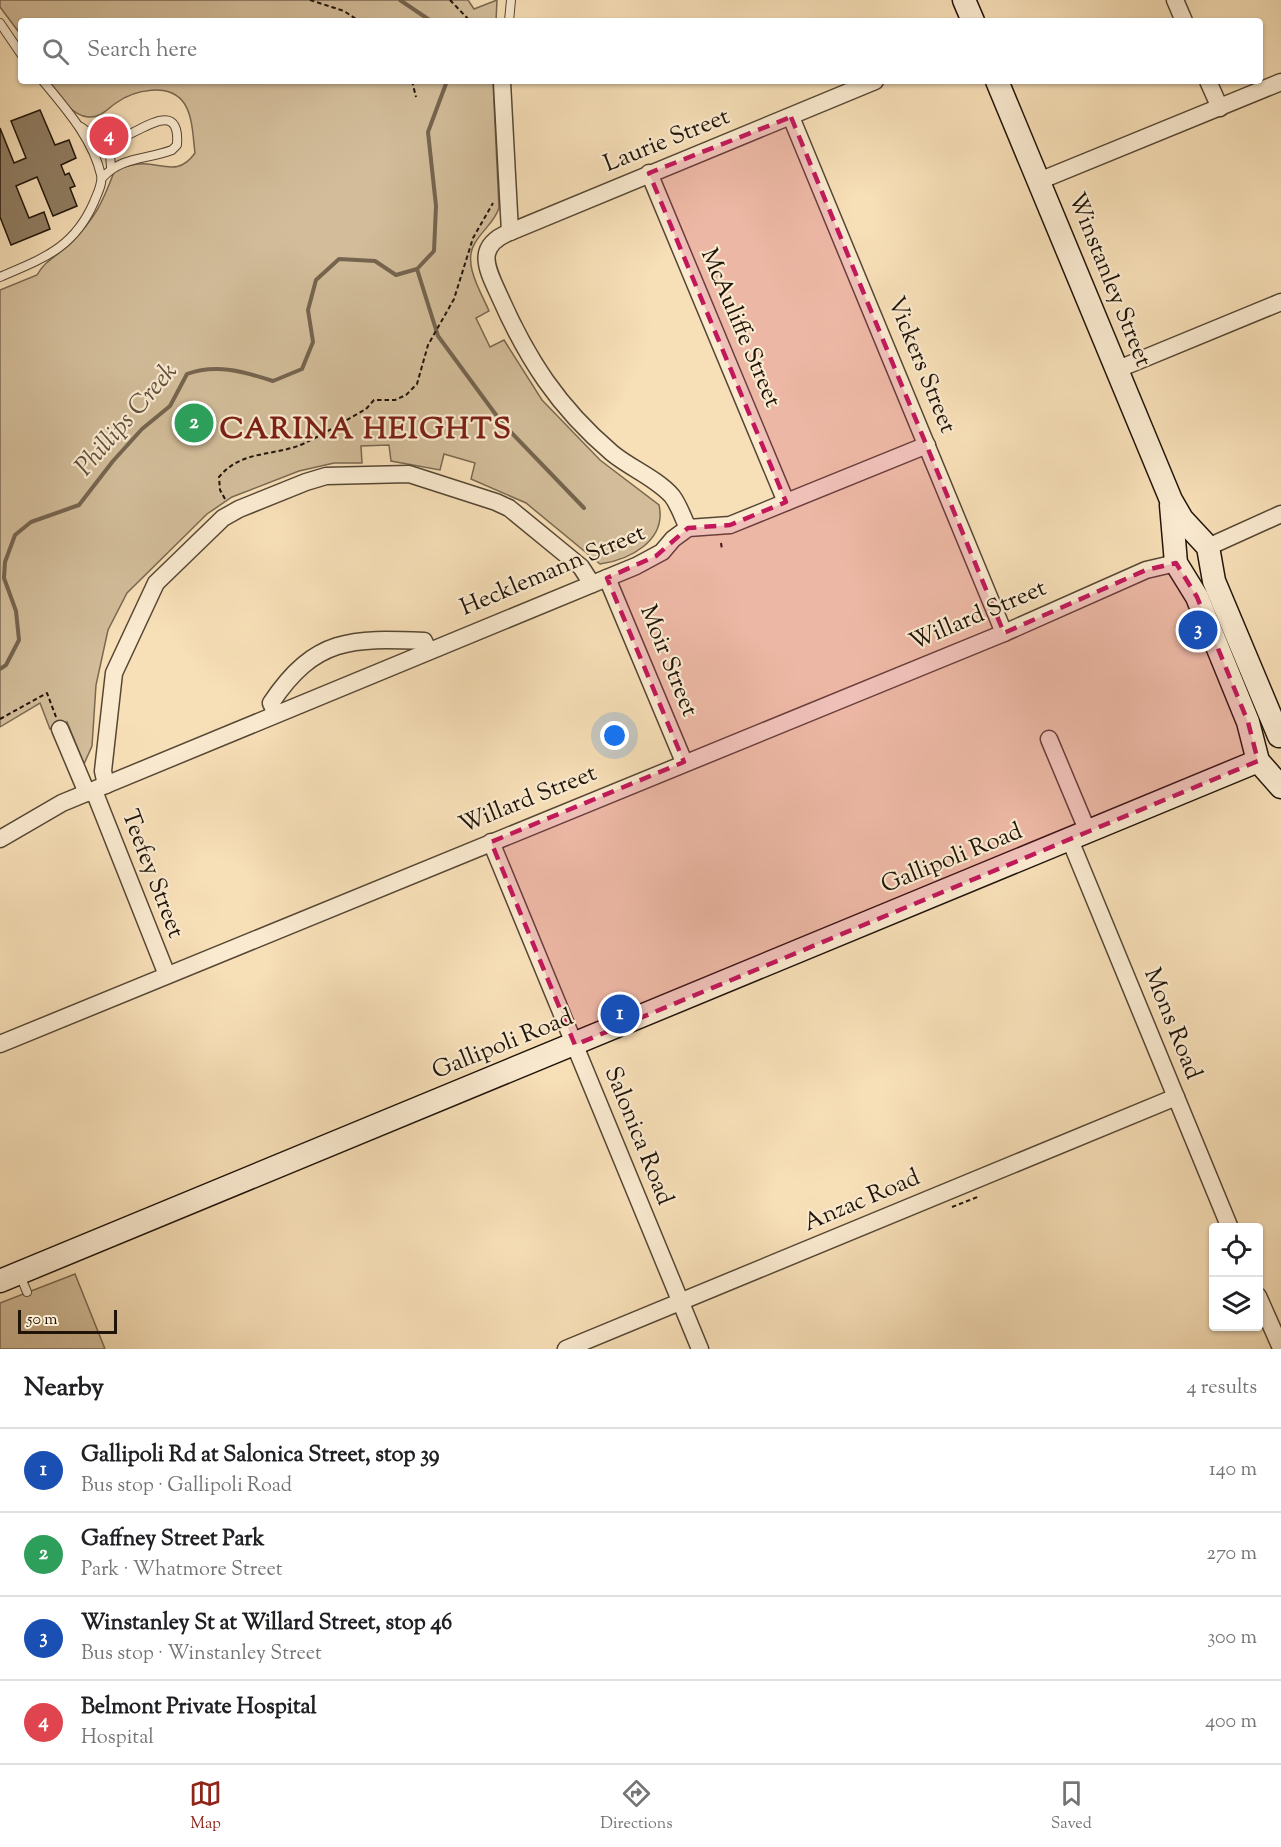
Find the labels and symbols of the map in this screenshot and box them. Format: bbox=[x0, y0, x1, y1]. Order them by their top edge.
street label: Laurie Street bbox=[599, 100, 735, 182]
pin: 4 bbox=[90, 114, 128, 158]
street label: Winstanley Street bbox=[1059, 188, 1159, 372]
street label: McAuliffe Street bbox=[691, 243, 789, 413]
street label: Vickers Street bbox=[878, 292, 964, 438]
water label: Phillips Creek bbox=[67, 355, 187, 485]
pin: 2 bbox=[174, 400, 214, 446]
district label: CARINA HEIGHTS bbox=[220, 409, 512, 452]
street label: Hecklemann Street bbox=[455, 517, 651, 625]
street label: Willard Street bbox=[904, 572, 1052, 660]
street label: Moir Street bbox=[630, 600, 706, 722]
pin: 3 bbox=[1178, 608, 1218, 652]
your location bbox=[600, 721, 629, 750]
street label: Willard Street bbox=[454, 757, 602, 843]
street label: Teefey Street bbox=[112, 805, 192, 943]
street label: Gallipoli Road bbox=[876, 815, 1028, 903]
street label: Mons Road bbox=[1134, 963, 1210, 1085]
pin: 1 bbox=[600, 992, 640, 1036]
street label: Gallipoli Road bbox=[427, 1001, 579, 1089]
street label: Salonica Road bbox=[595, 1062, 681, 1211]
street label: Anzac Road bbox=[799, 1161, 926, 1241]
scale bar bbox=[18, 1307, 117, 1334]

